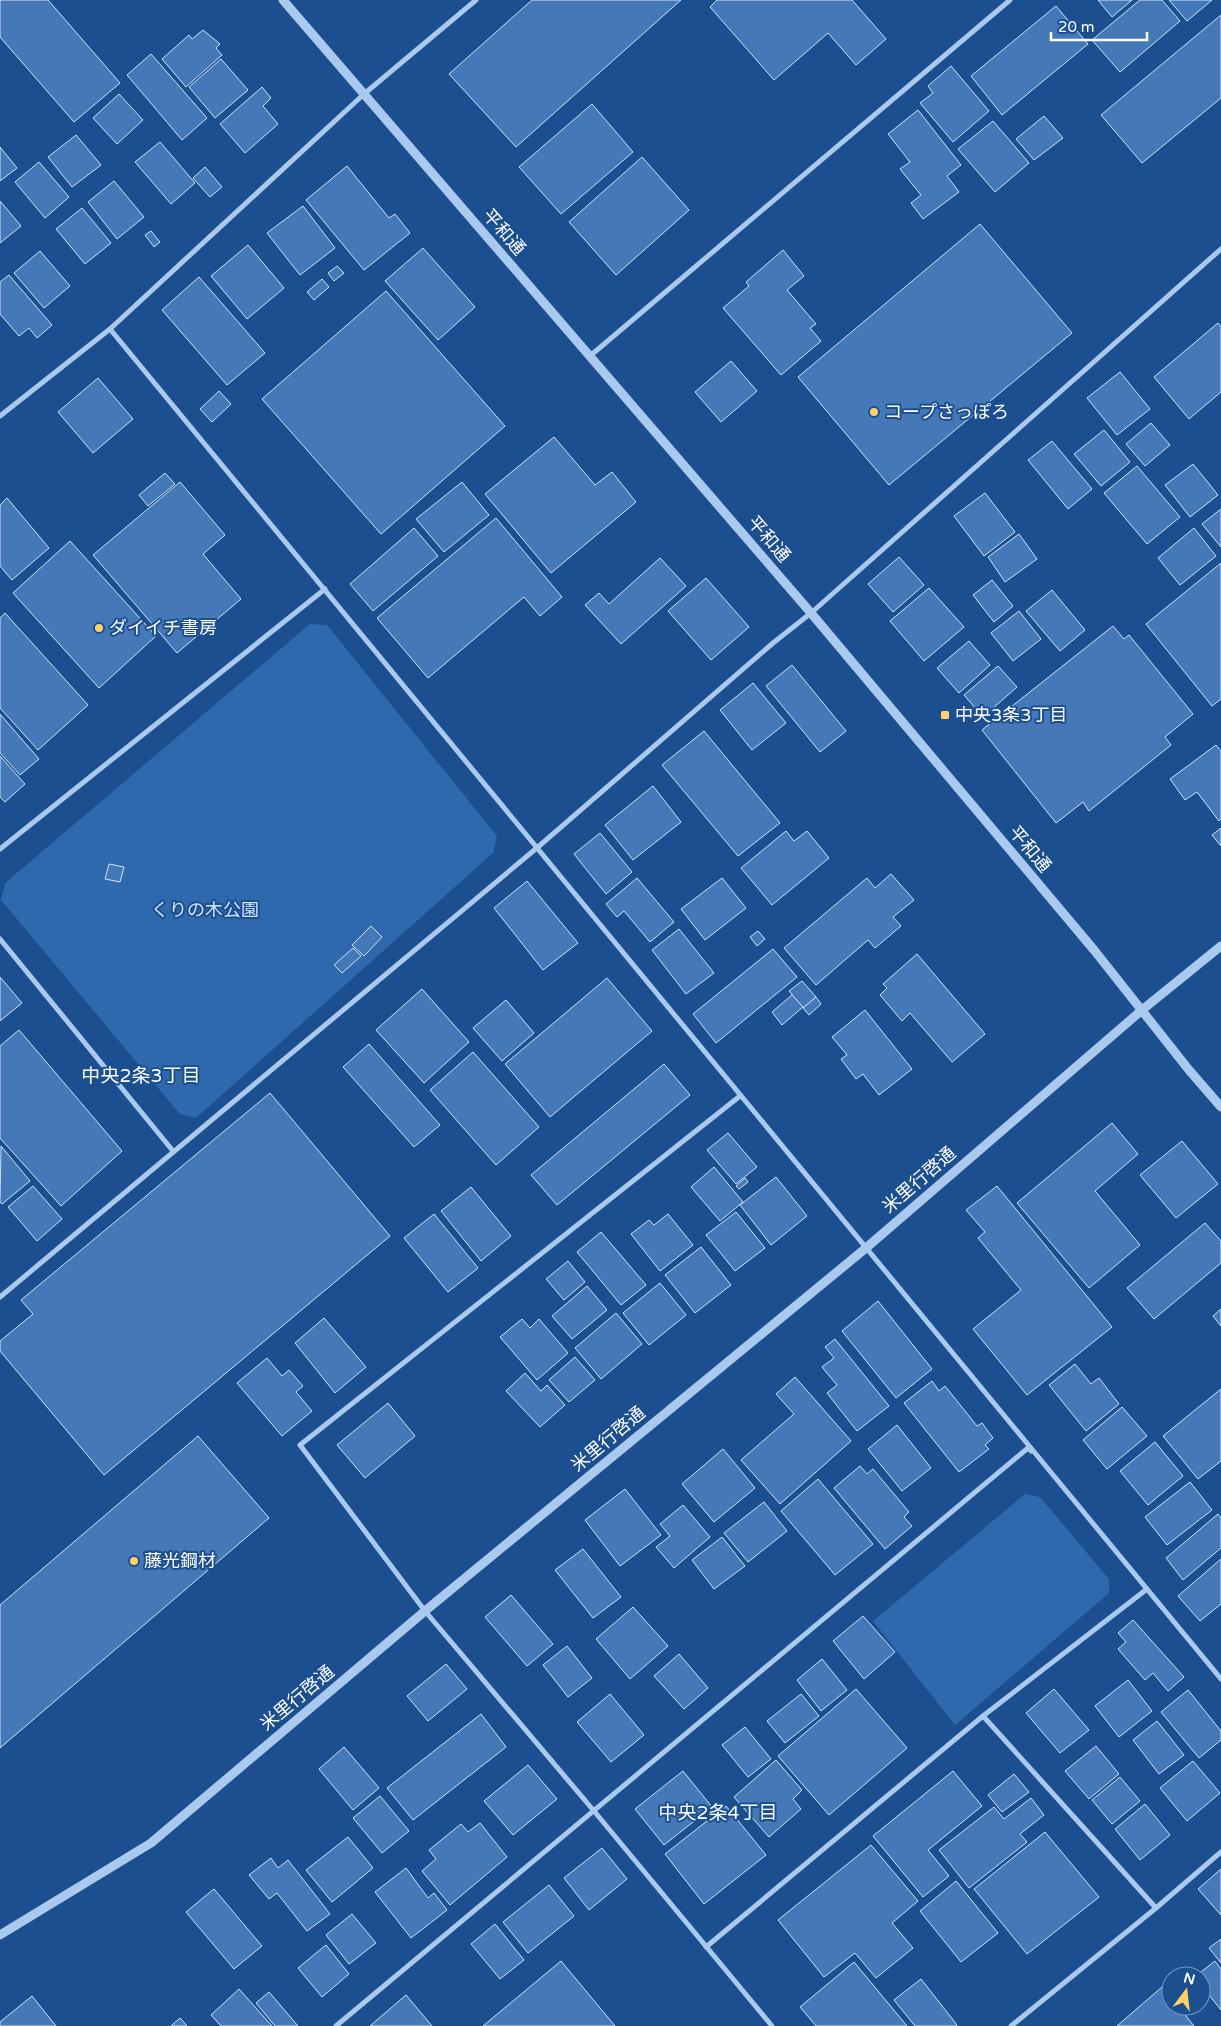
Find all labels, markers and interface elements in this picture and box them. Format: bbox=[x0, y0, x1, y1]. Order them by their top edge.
scale bar bbox=[1051, 10, 1147, 42]
text: 20 m bbox=[1058, 18, 1095, 36]
street label: 平和通 bbox=[478, 204, 530, 260]
place label: コープさっぽろ bbox=[884, 401, 1009, 423]
marker: コープさっぽろ bbox=[868, 406, 880, 418]
street label: 平和通 bbox=[743, 511, 795, 567]
place label: ダイイチ書房 bbox=[109, 617, 217, 639]
marker: ダイイチ書房 bbox=[93, 622, 105, 634]
place label: 中央3条3丁目 bbox=[955, 704, 1068, 726]
marker: 中央3条3丁目 bbox=[939, 709, 951, 721]
street label: 平和通 bbox=[1004, 821, 1056, 877]
park label: くりの木公園 bbox=[151, 899, 259, 921]
district label: 中央2条3丁目 bbox=[82, 1065, 200, 1087]
street label: 米里行啓通 bbox=[878, 1142, 960, 1218]
street label: 米里行啓通 bbox=[566, 1402, 650, 1476]
place label: 藤光鋼材 bbox=[144, 1550, 216, 1572]
marker: 藤光鋼材 bbox=[128, 1555, 140, 1567]
street label: 米里行啓通 bbox=[255, 1661, 339, 1735]
district label: 中央2条4丁目 bbox=[659, 1802, 777, 1824]
north arrow bbox=[1161, 1966, 1211, 2016]
text: N bbox=[1182, 1969, 1197, 1989]

